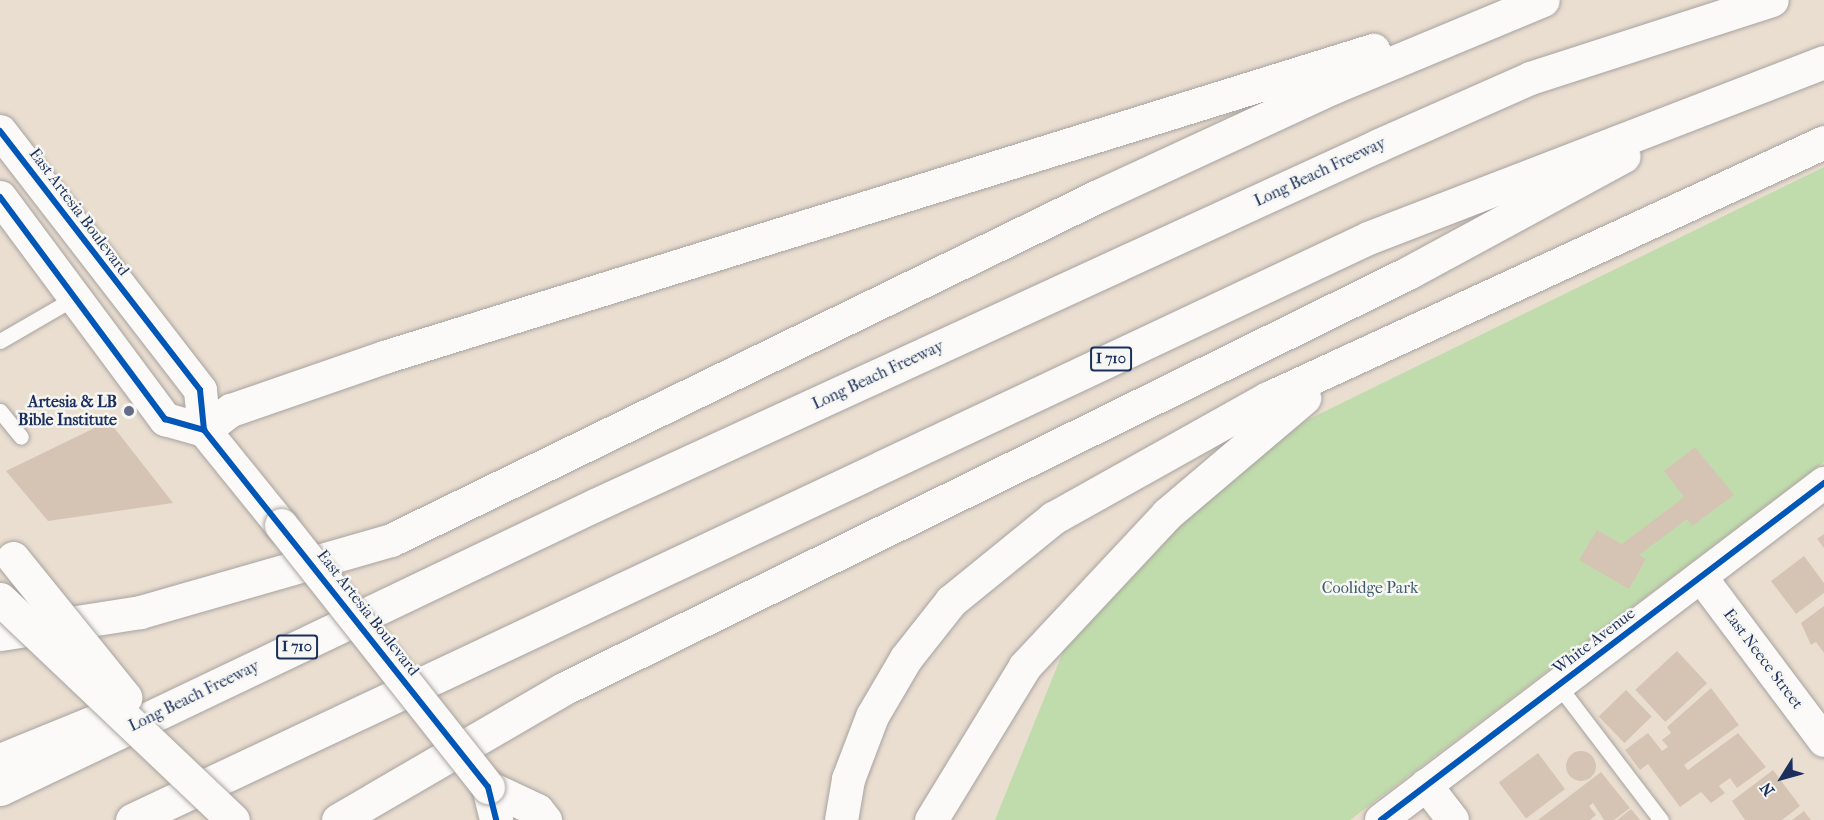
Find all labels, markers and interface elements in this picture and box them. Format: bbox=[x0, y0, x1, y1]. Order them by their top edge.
street label: Long Beach Freeway bbox=[1251, 133, 1389, 211]
street label: East Artesia Boulevard bbox=[25, 144, 133, 280]
street label: Long Beach Freeway bbox=[809, 336, 947, 414]
road number: I 710 bbox=[1090, 347, 1132, 371]
place label: Artesia & LB Bible Institute bbox=[18, 392, 117, 430]
marker: Artesia & LB Bible Institute bbox=[122, 404, 136, 418]
street label: East Artesia Boulevard bbox=[313, 546, 423, 680]
park label: Coolidge Park bbox=[1322, 578, 1418, 598]
street label: White Avenue bbox=[1549, 604, 1639, 678]
street label: East Neece Street bbox=[1719, 605, 1807, 713]
road number: I 710 bbox=[276, 635, 318, 659]
street label: Long Beach Freeway bbox=[126, 656, 262, 736]
north arrow bbox=[1752, 748, 1812, 808]
text: N bbox=[1756, 779, 1778, 800]

